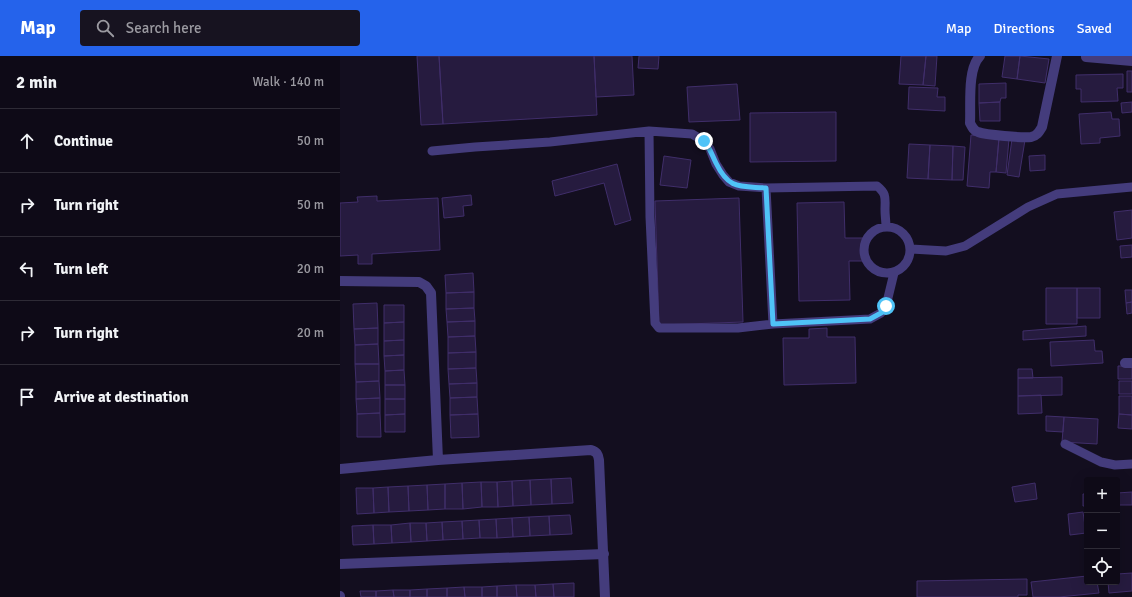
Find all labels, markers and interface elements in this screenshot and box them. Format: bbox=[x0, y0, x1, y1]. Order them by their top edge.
search box bbox=[80, 10, 360, 46]
text: Map bbox=[20, 16, 56, 40]
icon: search bbox=[94, 17, 116, 39]
text: Search here bbox=[126, 19, 201, 37]
text: Map bbox=[946, 20, 972, 37]
text: Directions bbox=[994, 20, 1055, 37]
text: Saved bbox=[1077, 20, 1112, 37]
text: 2 min bbox=[16, 72, 57, 93]
text: Walk · 140 m bbox=[253, 74, 324, 90]
icon: ahead bbox=[16, 130, 38, 152]
text: Continue bbox=[54, 132, 113, 150]
route end bbox=[695, 132, 713, 150]
text: 50 m bbox=[297, 133, 324, 149]
icon: right bbox=[16, 194, 38, 216]
text: Turn right bbox=[54, 196, 119, 214]
text: 50 m bbox=[297, 197, 324, 213]
icon: left bbox=[16, 258, 38, 280]
text: Turn left bbox=[54, 260, 108, 278]
text: 20 m bbox=[297, 261, 324, 277]
route start bbox=[877, 297, 895, 315]
icon: right bbox=[16, 322, 38, 344]
text: Turn right bbox=[54, 324, 119, 342]
text: 20 m bbox=[297, 325, 324, 341]
icon: arrive bbox=[16, 386, 38, 408]
text: Arrive at destination bbox=[54, 388, 189, 406]
map controls bbox=[1084, 477, 1120, 585]
button: + bbox=[1084, 477, 1120, 513]
button: − bbox=[1084, 513, 1120, 549]
button: locate bbox=[1084, 549, 1120, 585]

